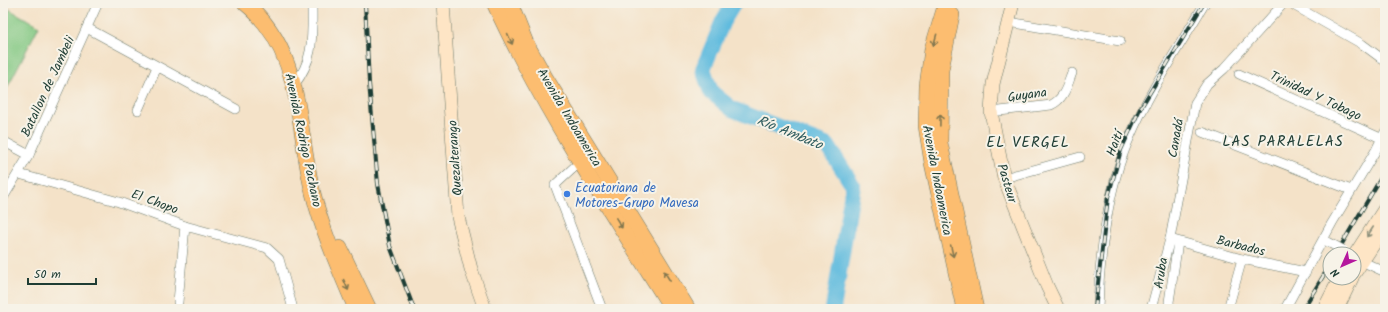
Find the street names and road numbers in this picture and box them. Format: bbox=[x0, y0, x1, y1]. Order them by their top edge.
street label: Batallon de Jambeli bbox=[16, 32, 81, 140]
street label: Avenida Indoamerica bbox=[531, 64, 607, 171]
street label: Trinidad Y Tobago bbox=[1266, 66, 1365, 127]
street label: Avenida Rodrigo Pachano bbox=[278, 71, 327, 209]
street label: Guyana bbox=[1006, 82, 1048, 109]
street label: Canadá bbox=[1163, 115, 1191, 160]
street label: Quezalterango bbox=[442, 119, 469, 196]
street label: Avenida Indoamerica bbox=[916, 123, 958, 237]
street label: Haití bbox=[1101, 126, 1131, 159]
street label: Pasteur bbox=[991, 161, 1023, 206]
street label: El Chopo bbox=[128, 184, 181, 221]
street label: Barbados bbox=[1214, 230, 1268, 263]
street label: Aruba bbox=[1149, 256, 1174, 290]

